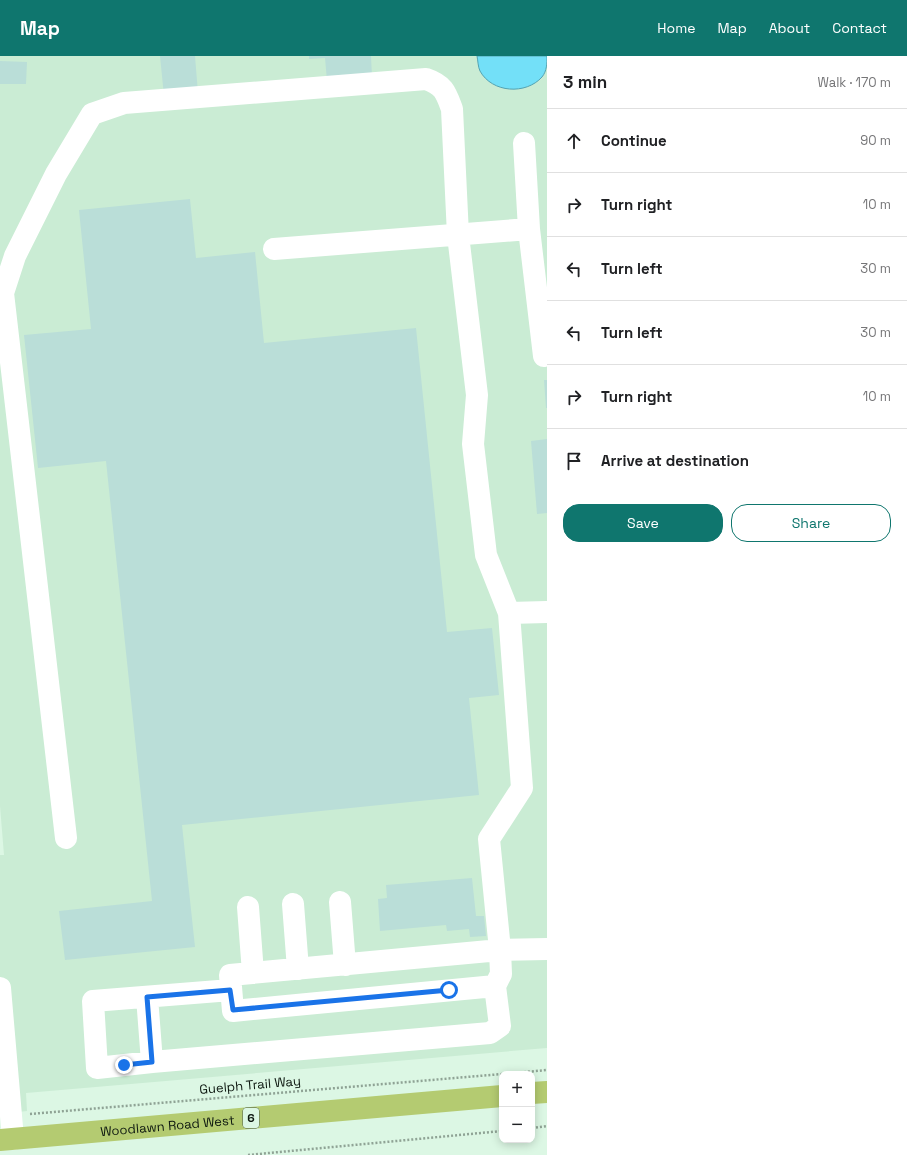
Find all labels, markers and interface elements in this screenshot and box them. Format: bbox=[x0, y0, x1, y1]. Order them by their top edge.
text: Map bbox=[20, 16, 60, 41]
text: Home bbox=[657, 19, 695, 37]
text: Map bbox=[717, 19, 747, 37]
text: About bbox=[769, 19, 810, 37]
text: Contact bbox=[832, 19, 887, 37]
text: 3 min bbox=[563, 71, 607, 93]
text: Walk · 170 m bbox=[817, 74, 891, 91]
icon: ahead bbox=[563, 130, 585, 152]
text: Continue bbox=[601, 131, 667, 150]
text: 90 m bbox=[860, 132, 891, 149]
icon: right bbox=[563, 194, 585, 216]
text: Turn right bbox=[601, 195, 672, 214]
text: 10 m bbox=[863, 196, 891, 213]
icon: left bbox=[563, 258, 585, 280]
text: Turn left bbox=[601, 259, 663, 278]
text: 30 m bbox=[860, 260, 891, 277]
icon: left bbox=[563, 322, 585, 344]
text: Turn left bbox=[601, 323, 663, 342]
text: 30 m bbox=[860, 324, 891, 341]
icon: right bbox=[563, 386, 585, 408]
text: Turn right bbox=[601, 387, 672, 406]
text: 10 m bbox=[863, 388, 891, 405]
icon: arrive bbox=[563, 450, 585, 472]
text: Arrive at destination bbox=[601, 451, 749, 470]
button: Save bbox=[563, 504, 723, 542]
button: Share bbox=[731, 504, 891, 542]
route start bbox=[440, 981, 458, 999]
route end bbox=[115, 1056, 133, 1074]
map controls bbox=[499, 1071, 535, 1143]
button: + bbox=[499, 1071, 535, 1107]
street label: Guelph Trail Way bbox=[199, 1072, 301, 1098]
button: − bbox=[499, 1107, 535, 1143]
road number: 6 bbox=[243, 1108, 259, 1128]
street label: Woodlawn Road West bbox=[99, 1111, 235, 1140]

